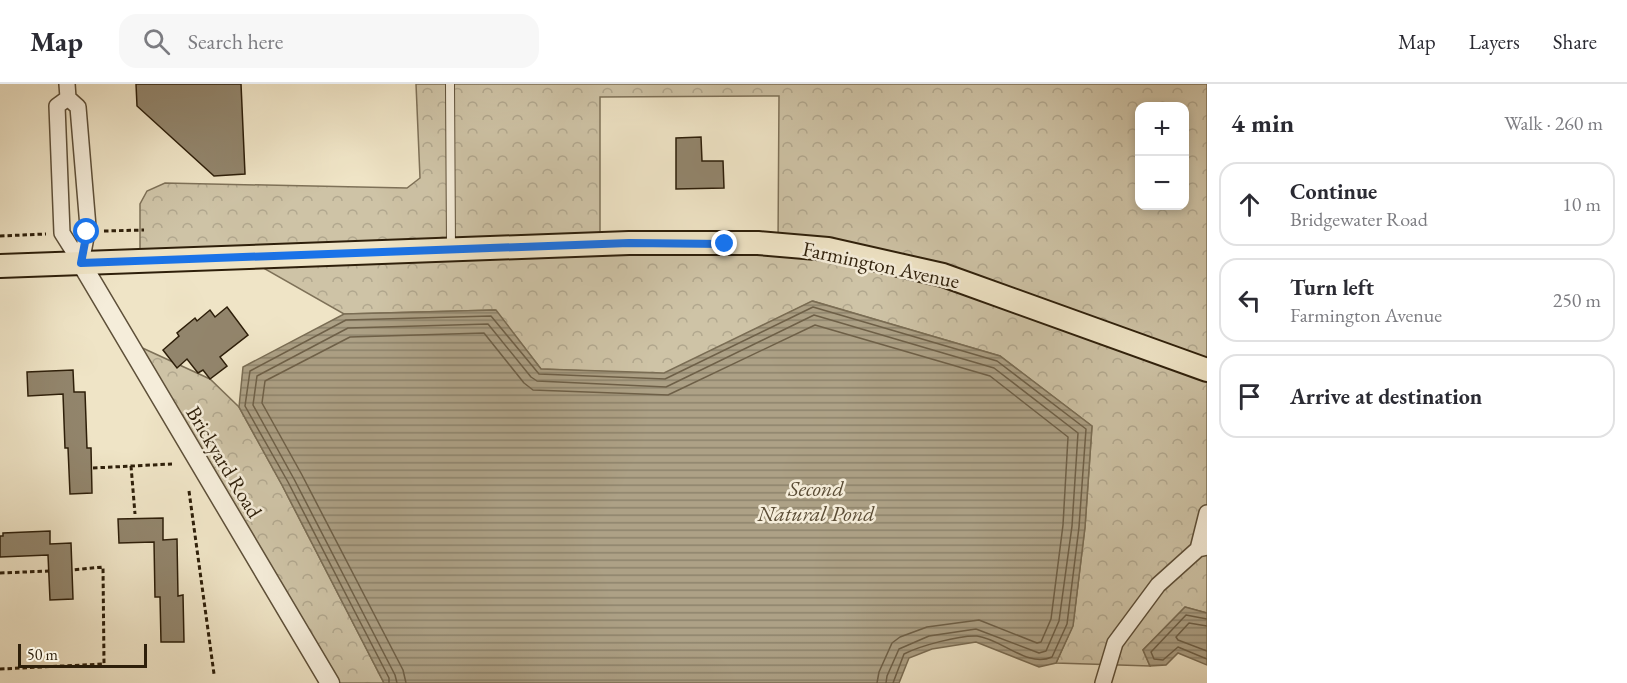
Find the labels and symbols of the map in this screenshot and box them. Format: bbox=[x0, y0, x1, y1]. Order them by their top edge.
route start bbox=[73, 218, 99, 244]
route end bbox=[711, 230, 737, 256]
street label: Farmington Avenue bbox=[800, 235, 962, 294]
street label: Brickyard Road bbox=[180, 401, 269, 523]
water label: Second Natural Pond bbox=[756, 474, 875, 528]
scale bar bbox=[18, 641, 147, 668]

